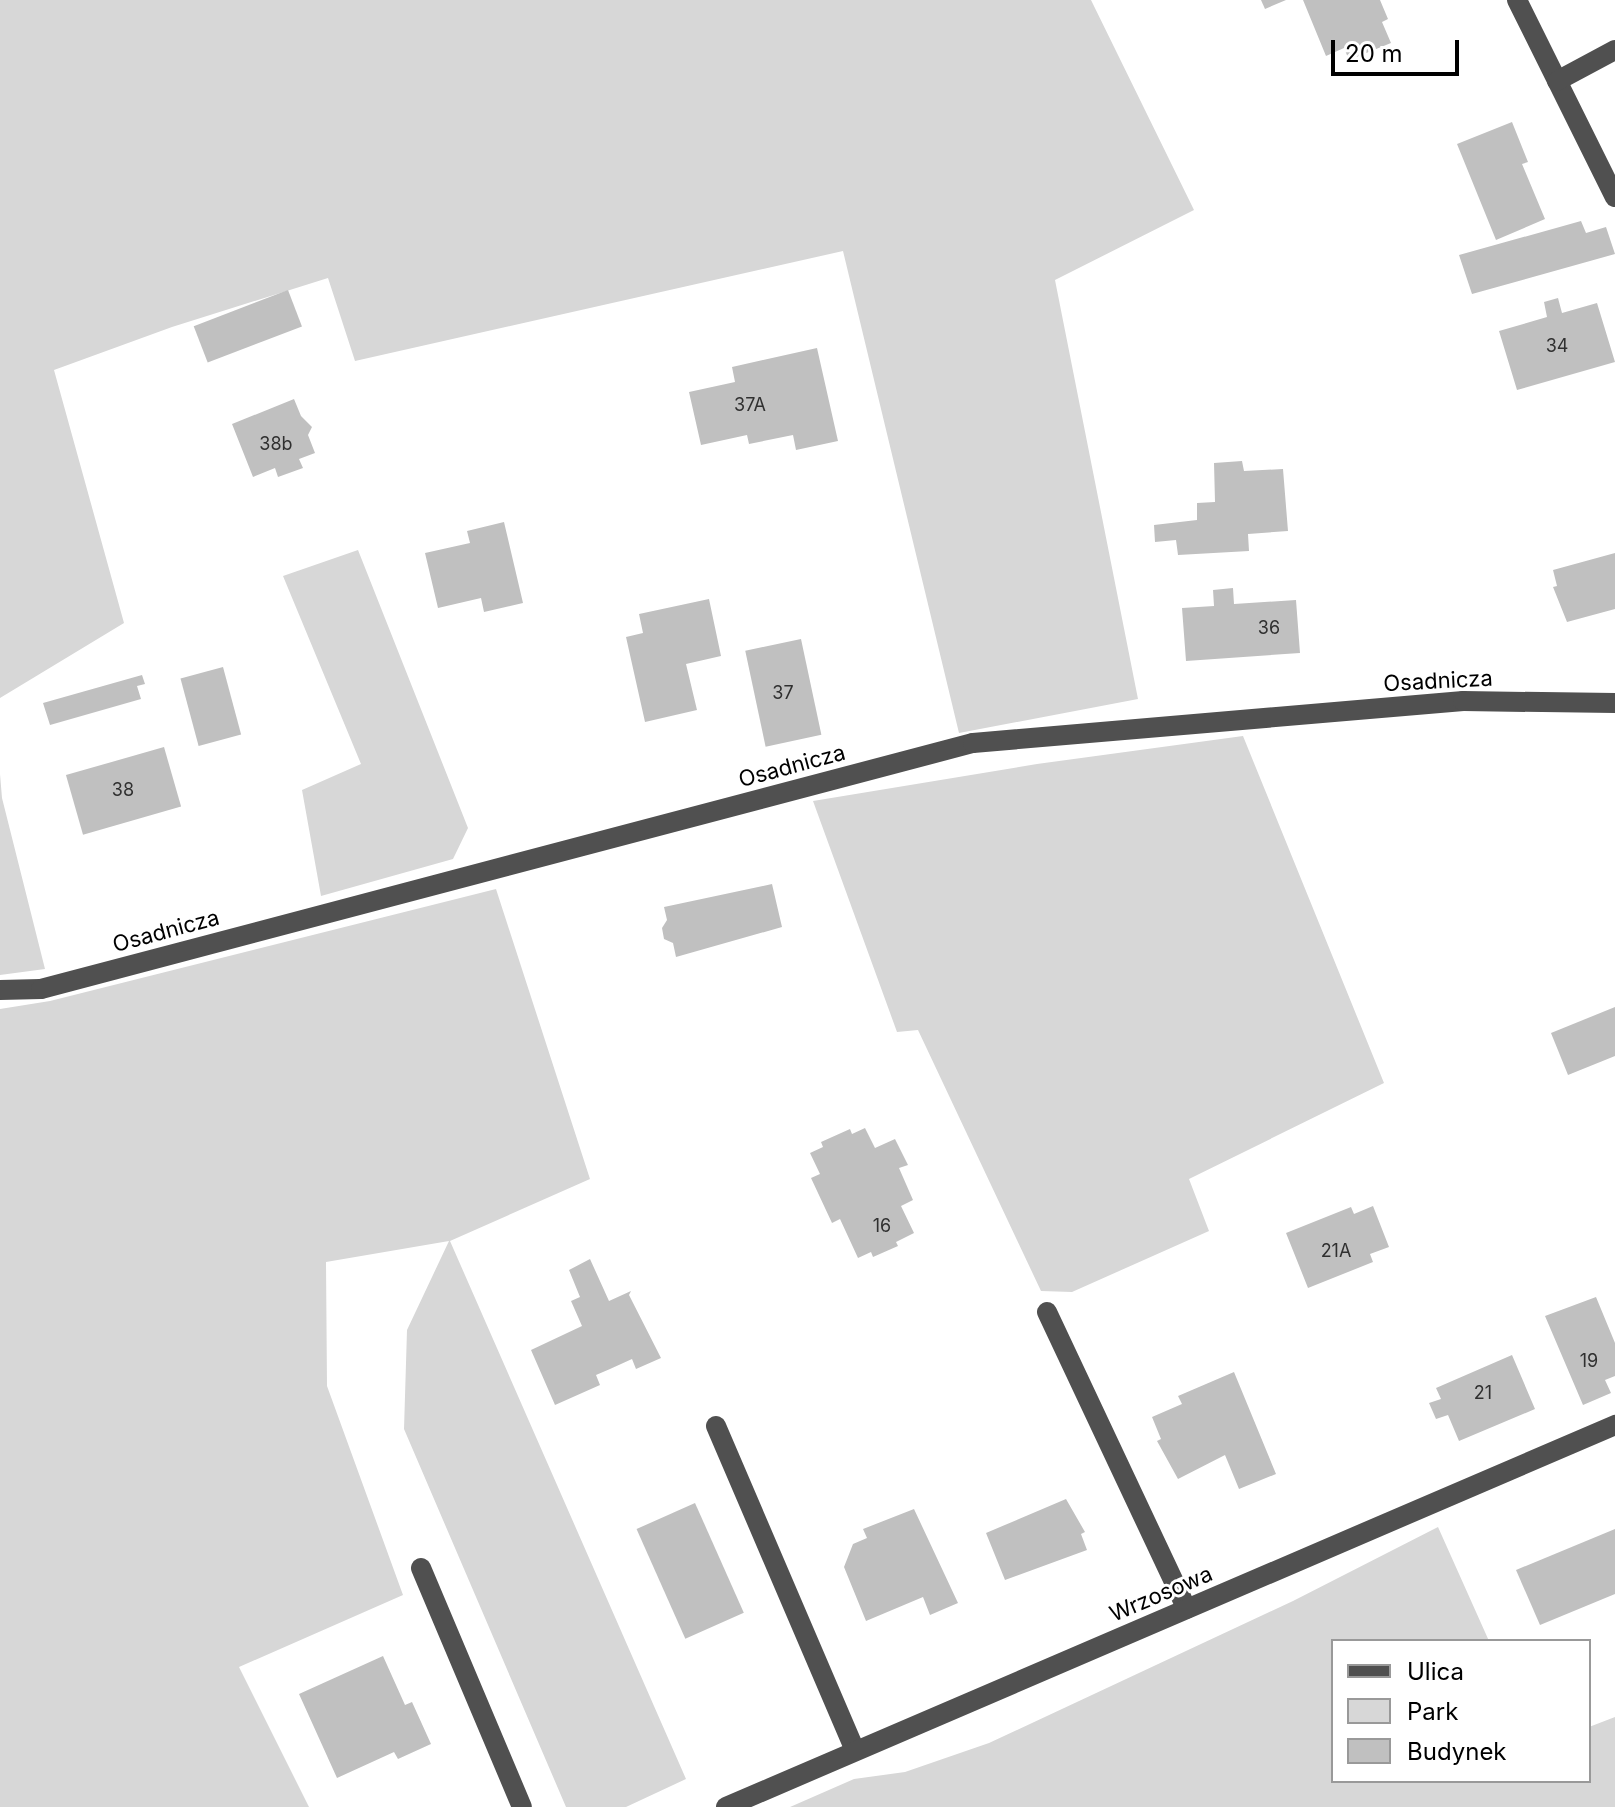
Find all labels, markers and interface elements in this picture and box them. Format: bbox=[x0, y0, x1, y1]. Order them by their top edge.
scale bar bbox=[1335, 24, 1463, 74]
text: 20 m bbox=[1345, 39, 1403, 68]
house number: 34 bbox=[1546, 335, 1568, 357]
house number: 37A bbox=[734, 394, 766, 416]
house number: 38b bbox=[259, 433, 293, 455]
house number: 36 bbox=[1258, 617, 1280, 639]
street label: Osadnicza bbox=[1383, 665, 1493, 697]
house number: 37 bbox=[772, 682, 794, 704]
street label: Osadnicza bbox=[736, 739, 848, 793]
house number: 38 bbox=[112, 779, 134, 801]
street label: Osadnicza bbox=[110, 904, 222, 958]
house number: 16 bbox=[873, 1215, 891, 1237]
house number: 21A bbox=[1321, 1240, 1351, 1262]
house number: 19 bbox=[1580, 1350, 1598, 1372]
house number: 21 bbox=[1474, 1382, 1492, 1404]
street label: Wrzosowa bbox=[1106, 1561, 1216, 1627]
legend bbox=[1331, 1639, 1591, 1783]
text: Ulica bbox=[1407, 1657, 1464, 1686]
text: Park bbox=[1407, 1697, 1458, 1726]
text: Budynek bbox=[1407, 1737, 1507, 1766]

